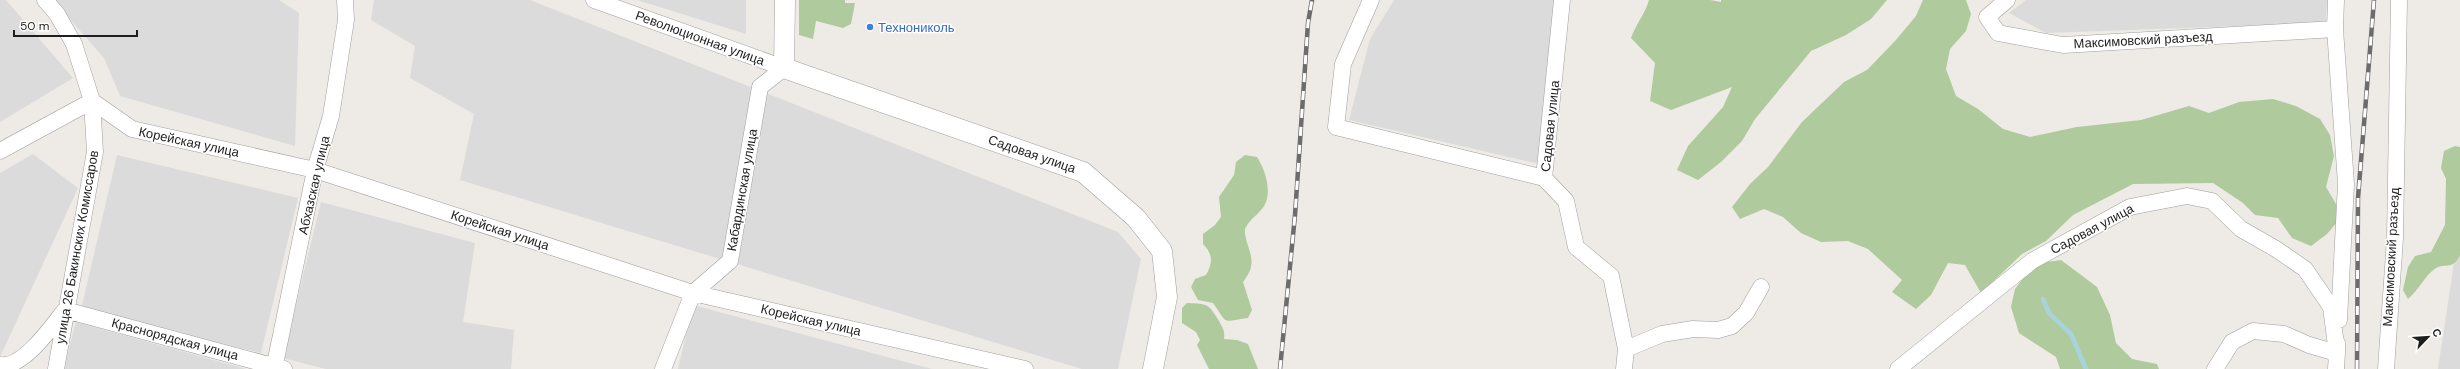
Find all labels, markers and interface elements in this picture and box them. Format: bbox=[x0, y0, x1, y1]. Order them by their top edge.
street label: Революционная улица bbox=[633, 7, 768, 70]
scale bar bbox=[14, 12, 137, 38]
text: 50 m bbox=[20, 18, 49, 34]
place label: Технониколь bbox=[878, 19, 955, 36]
marker: Технониколь bbox=[865, 22, 875, 32]
street label: Максимовский разъезд bbox=[2073, 28, 2213, 52]
street label: Садовая улица bbox=[1537, 79, 1563, 173]
street label: Корейская улица bbox=[137, 123, 242, 161]
street label: Кабардинская улица bbox=[723, 127, 761, 253]
street label: Садовая улица bbox=[986, 131, 1079, 177]
street label: Абхазская улица bbox=[294, 133, 334, 236]
street label: улица 26 Бакинских Комиссаров bbox=[52, 149, 102, 345]
street label: Максимовский разъезд bbox=[2379, 187, 2403, 327]
street label: Садовая улица bbox=[2047, 200, 2137, 258]
street label: Корейская улица bbox=[449, 206, 552, 254]
street label: Корейская улица bbox=[759, 300, 864, 340]
street label: Краснорядская улица bbox=[110, 314, 241, 364]
north arrow bbox=[2408, 317, 2448, 357]
text: С bbox=[2429, 326, 2445, 339]

